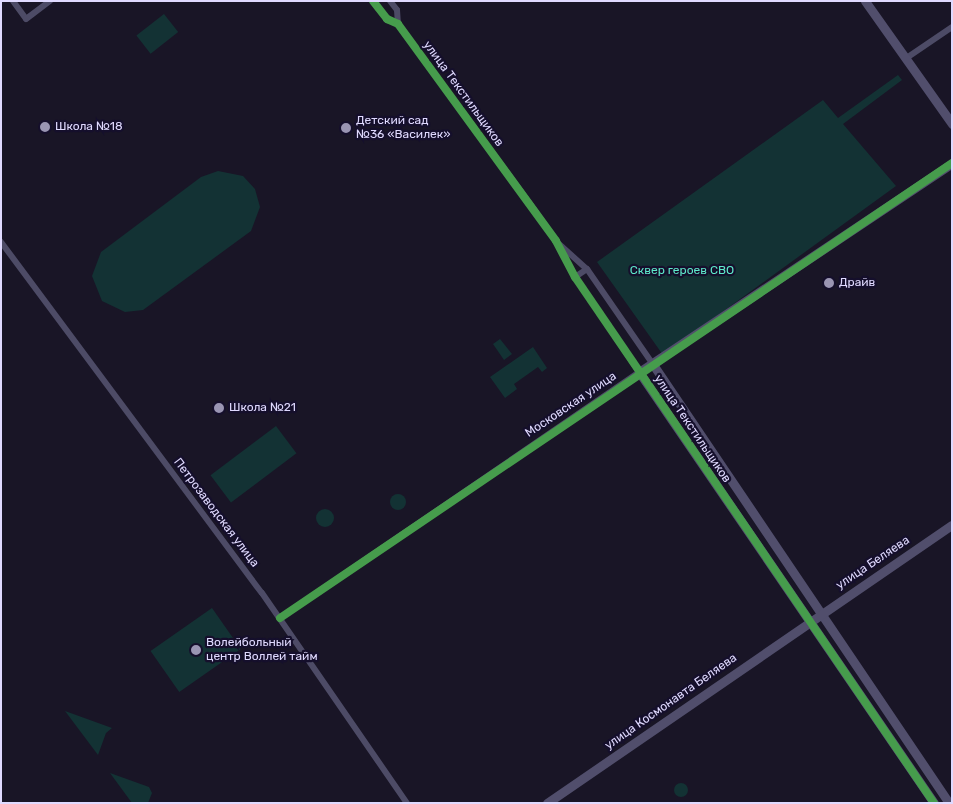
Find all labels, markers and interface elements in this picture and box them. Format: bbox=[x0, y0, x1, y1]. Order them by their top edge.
street label: улица Текстильщиков bbox=[420, 38, 506, 150]
place label: Детский сад №36 «Василек» bbox=[356, 114, 451, 142]
place label: Школа №18 bbox=[55, 120, 123, 134]
marker: Школа №18 bbox=[39, 121, 51, 133]
marker: Детский сад №36 «Василек» bbox=[340, 122, 352, 134]
park label: Сквер героев СВО bbox=[630, 264, 734, 278]
place label: Драйв bbox=[839, 276, 875, 290]
marker: Драйв bbox=[823, 277, 835, 289]
street label: Московская улица bbox=[523, 369, 619, 441]
street label: улица Текстильщиков bbox=[650, 372, 734, 486]
place label: Школа №21 bbox=[229, 401, 296, 415]
marker: Школа №21 bbox=[213, 402, 225, 414]
street label: Петрозаводская улица bbox=[170, 456, 262, 570]
street label: улица Беляева bbox=[834, 533, 912, 593]
place label: Волейбольный центр Воллей тайм bbox=[206, 636, 318, 664]
marker: Волейбольный центр Воллей тайм bbox=[190, 644, 202, 656]
street label: улица Космонавта Беляева bbox=[602, 651, 740, 753]

